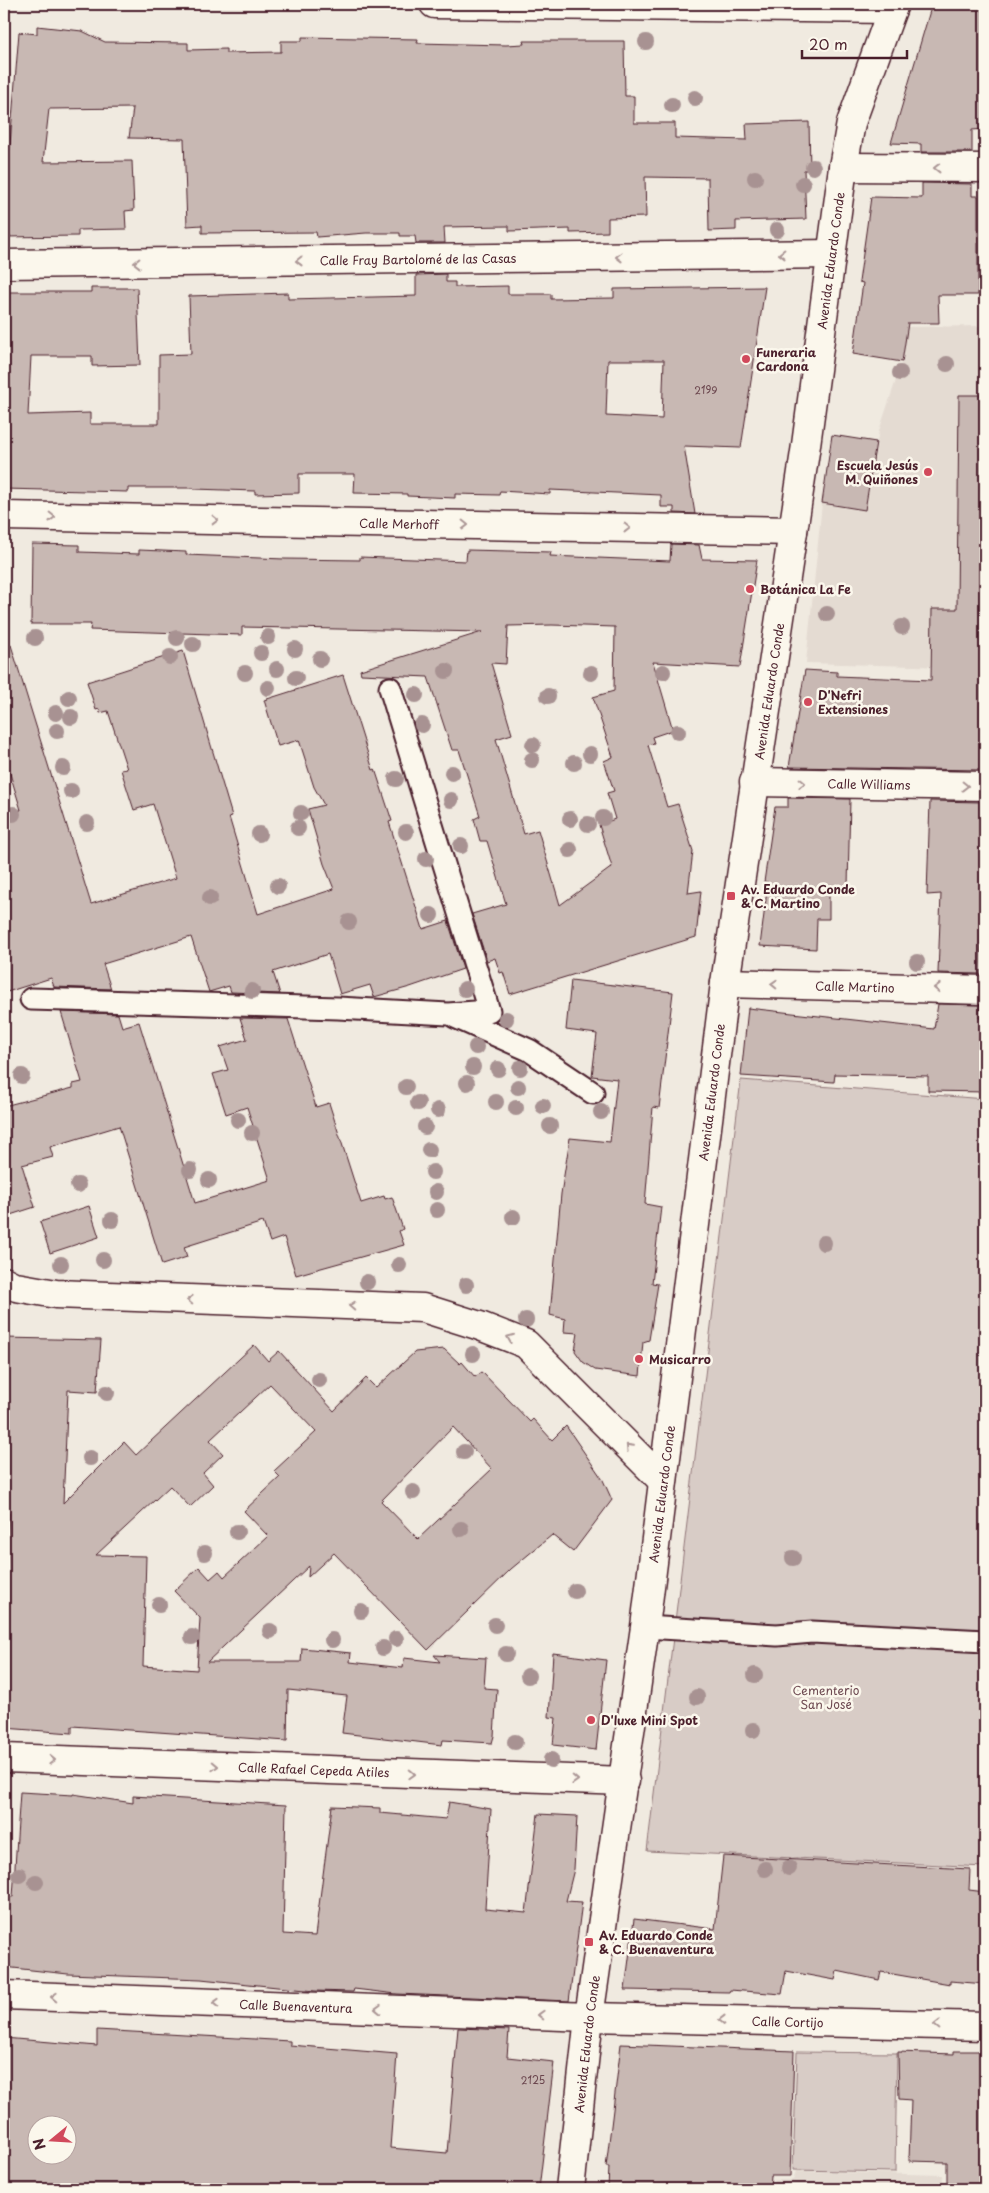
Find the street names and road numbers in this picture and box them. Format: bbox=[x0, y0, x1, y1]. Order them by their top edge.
street label: Avenida Eduardo Conde bbox=[812, 191, 849, 330]
street label: Calle Fray Bartolomé de las Casas bbox=[319, 249, 517, 269]
street label: Calle Merhoff bbox=[359, 514, 440, 533]
street label: Avenida Eduardo Conde bbox=[750, 621, 788, 761]
street label: Calle Williams bbox=[827, 774, 911, 794]
street label: Calle Martino bbox=[815, 976, 895, 997]
street label: Avenida Eduardo Conde bbox=[694, 1022, 729, 1162]
street label: Avenida Eduardo Conde bbox=[644, 1424, 679, 1564]
street label: Calle Rafael Cepeda Atiles bbox=[238, 1758, 390, 1781]
street label: Avenida Eduardo Conde bbox=[569, 1974, 604, 2114]
street label: Calle Buenaventura bbox=[239, 1995, 353, 2017]
street label: Calle Cortijo bbox=[751, 2012, 824, 2031]

